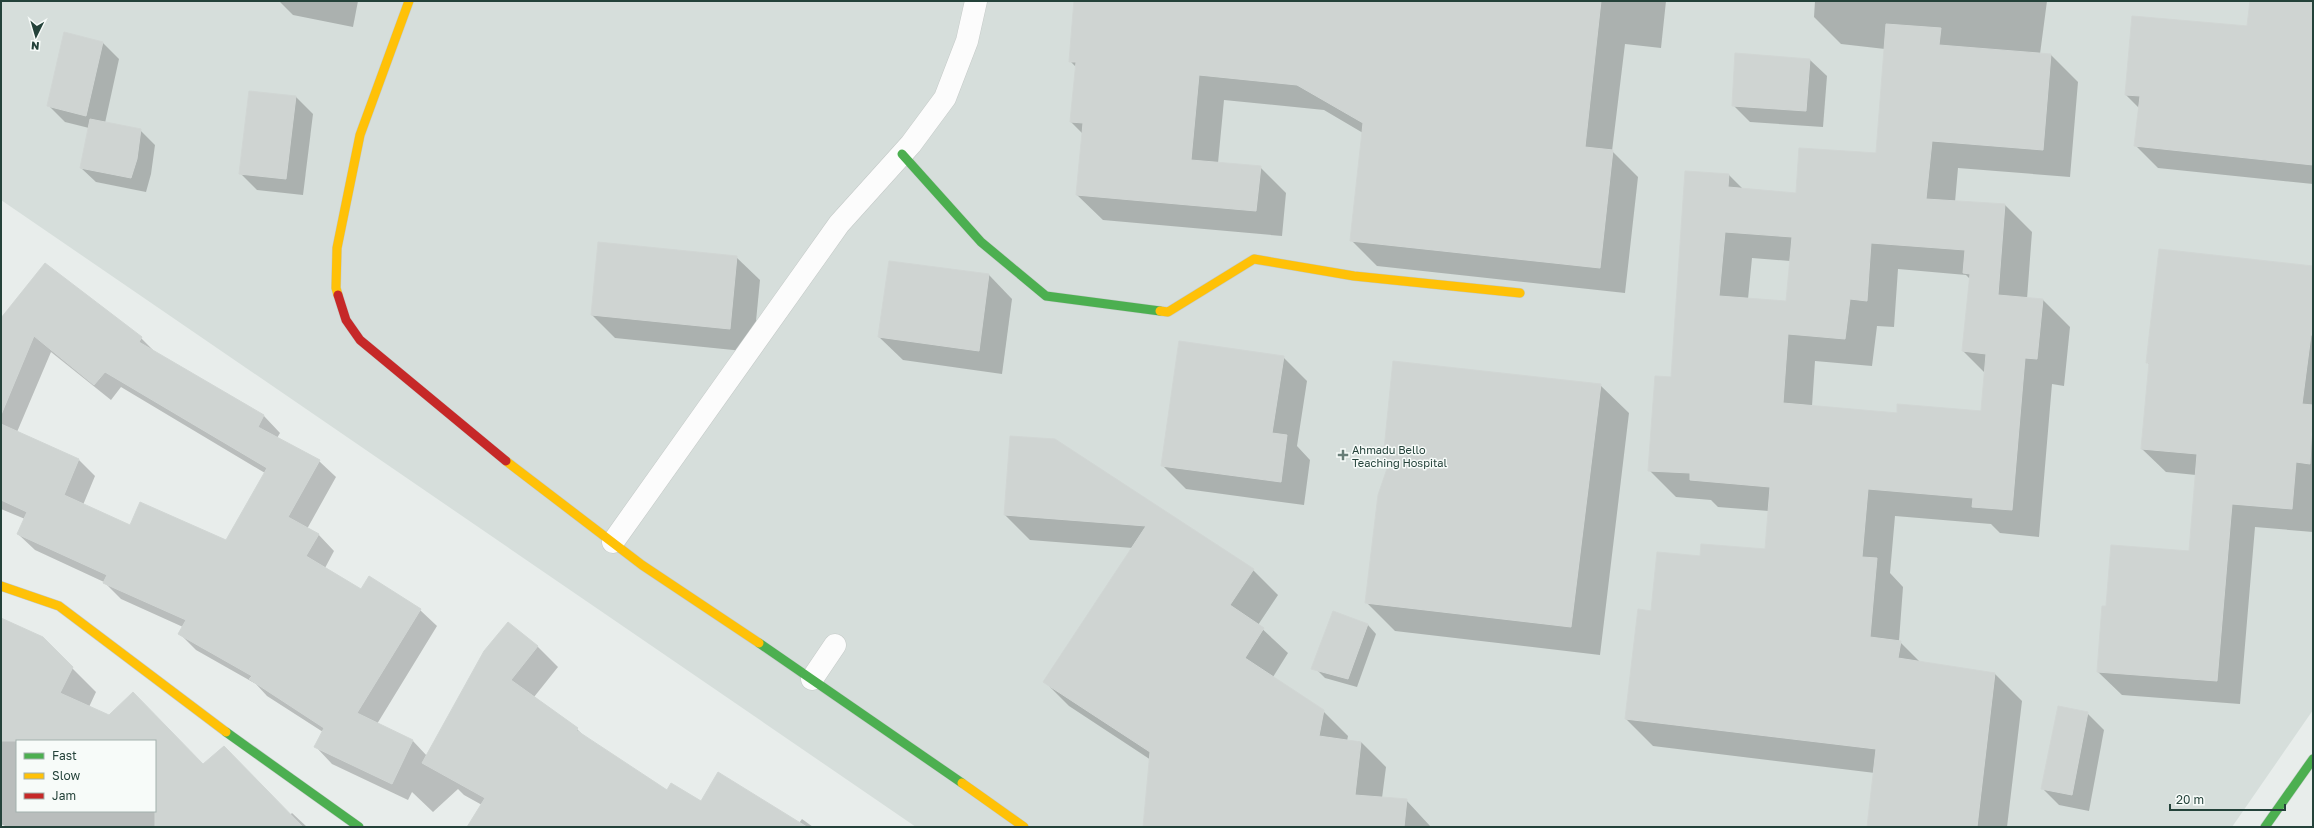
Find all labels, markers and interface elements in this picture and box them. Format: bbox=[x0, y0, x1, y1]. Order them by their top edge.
north arrow bbox=[16, 16, 56, 56]
text: N bbox=[30, 40, 40, 53]
place label: Ahmadu Bello Teaching Hospital bbox=[1352, 443, 1448, 469]
marker: Ahmadu Bello Teaching Hospital bbox=[1337, 449, 1349, 461]
legend bbox=[16, 740, 156, 812]
text: Fast bbox=[52, 748, 77, 763]
text: Slow bbox=[52, 768, 80, 783]
scale bar bbox=[2170, 786, 2285, 812]
text: Jam bbox=[52, 788, 76, 803]
text: 20 m bbox=[2176, 792, 2204, 807]

